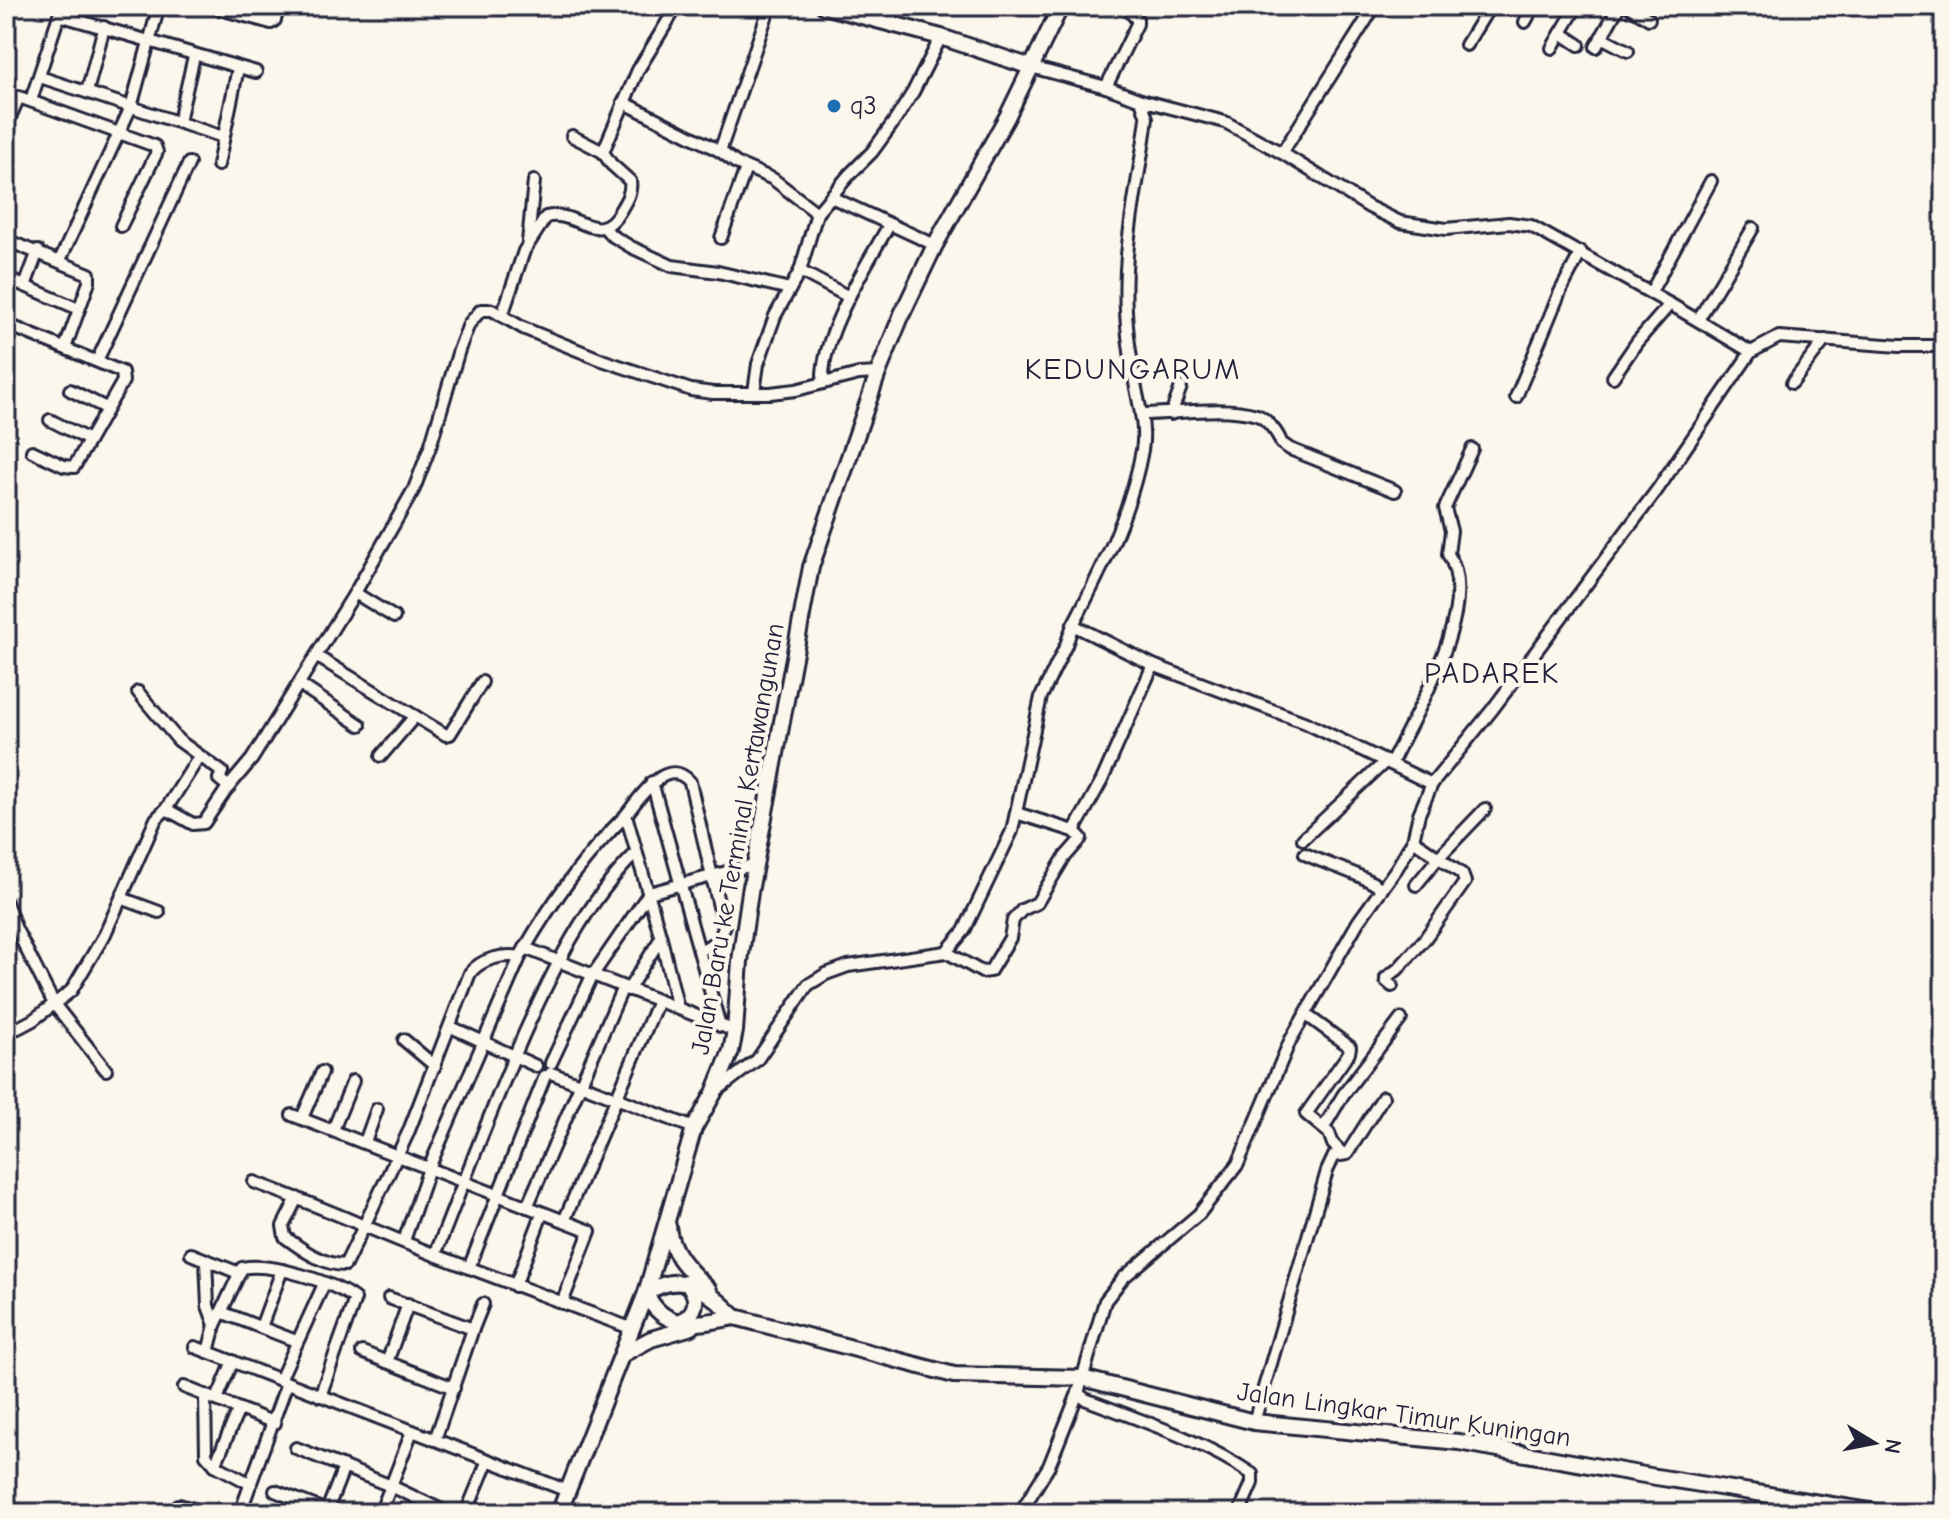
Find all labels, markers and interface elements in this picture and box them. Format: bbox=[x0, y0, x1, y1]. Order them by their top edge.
place label: q3 bbox=[850, 91, 877, 121]
marker: q3 bbox=[825, 97, 843, 115]
district label: KEDUNGARUM bbox=[1025, 352, 1241, 387]
street label: Jalan Baru ke Terminal Kertawangunan bbox=[685, 621, 791, 1057]
district label: PADAREK bbox=[1424, 656, 1560, 691]
street label: Jalan Lingkar Timur Kuningan bbox=[1235, 1377, 1573, 1453]
north arrow bbox=[1834, 1403, 1914, 1483]
text: N bbox=[1879, 1437, 1907, 1456]

